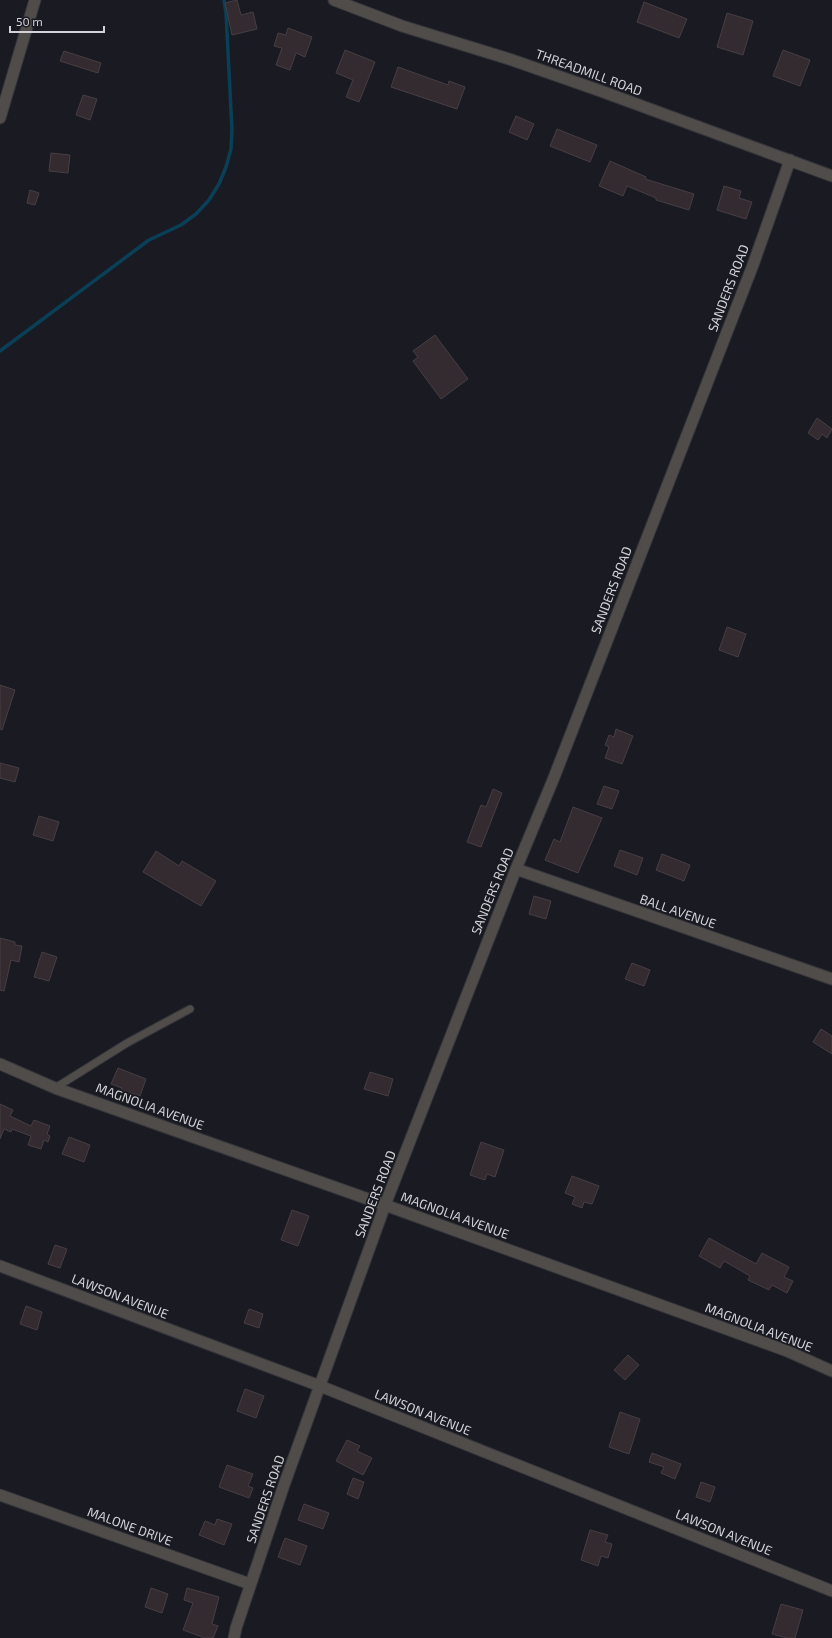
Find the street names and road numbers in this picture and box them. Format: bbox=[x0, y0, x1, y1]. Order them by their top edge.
street label: THREADMILL ROAD bbox=[533, 45, 645, 99]
street label: SANDERS ROAD bbox=[704, 242, 752, 334]
street label: SANDERS ROAD bbox=[587, 544, 635, 636]
street label: SANDERS ROAD bbox=[467, 845, 517, 937]
street label: BALL AVENUE bbox=[638, 890, 718, 932]
street label: MAGNOLIA AVENUE bbox=[94, 1079, 206, 1133]
street label: SANDERS ROAD bbox=[351, 1148, 399, 1240]
street label: MAGNOLIA AVENUE bbox=[399, 1188, 511, 1242]
street label: LAWSON AVENUE bbox=[69, 1270, 171, 1322]
street label: MAGNOLIA AVENUE bbox=[703, 1299, 815, 1355]
street label: LAWSON AVENUE bbox=[372, 1385, 474, 1439]
street label: SANDERS ROAD bbox=[242, 1453, 288, 1545]
street label: MALONE DRIVE bbox=[85, 1503, 175, 1549]
street label: LAWSON AVENUE bbox=[673, 1505, 775, 1559]

